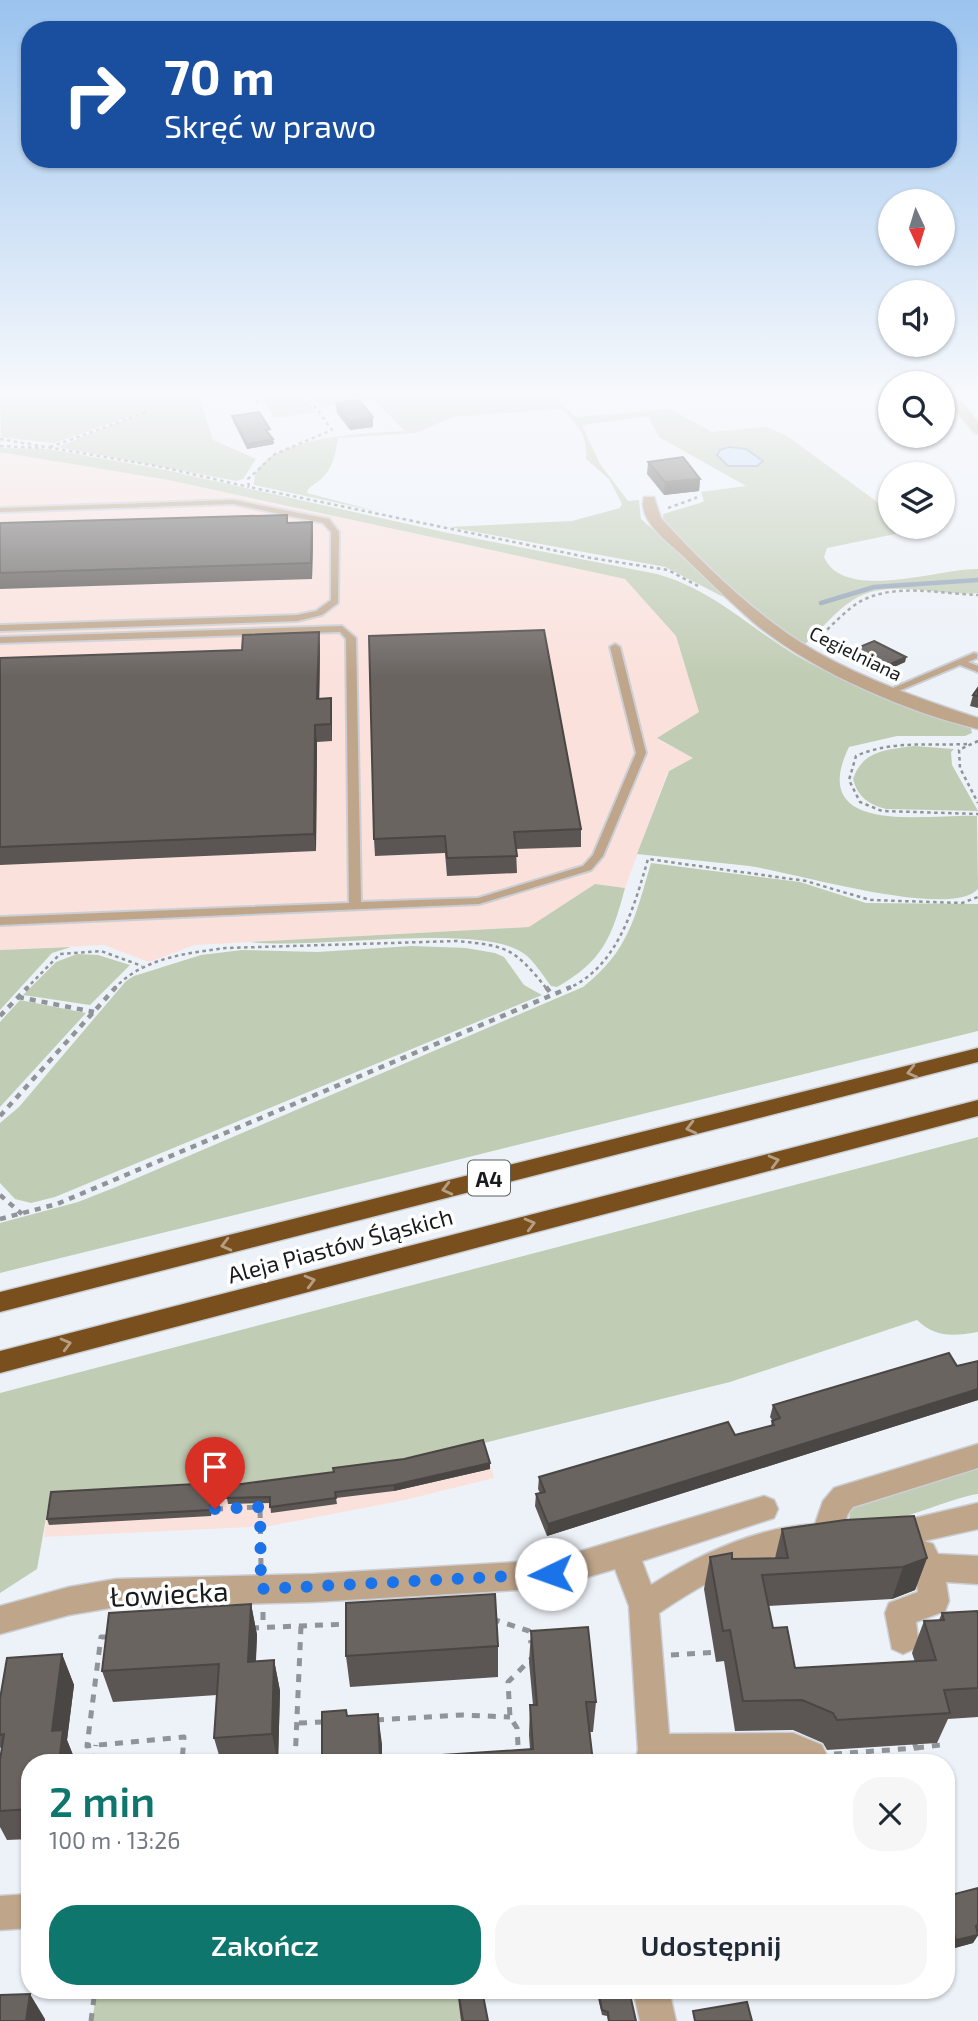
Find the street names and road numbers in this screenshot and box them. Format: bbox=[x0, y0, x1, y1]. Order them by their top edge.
street label: Cegielniana bbox=[806, 621, 906, 685]
road number: A4 bbox=[468, 1160, 510, 1196]
street label: Aleja Piastów Śląskich bbox=[224, 1201, 456, 1289]
street label: Łowiecka bbox=[109, 1573, 229, 1613]

